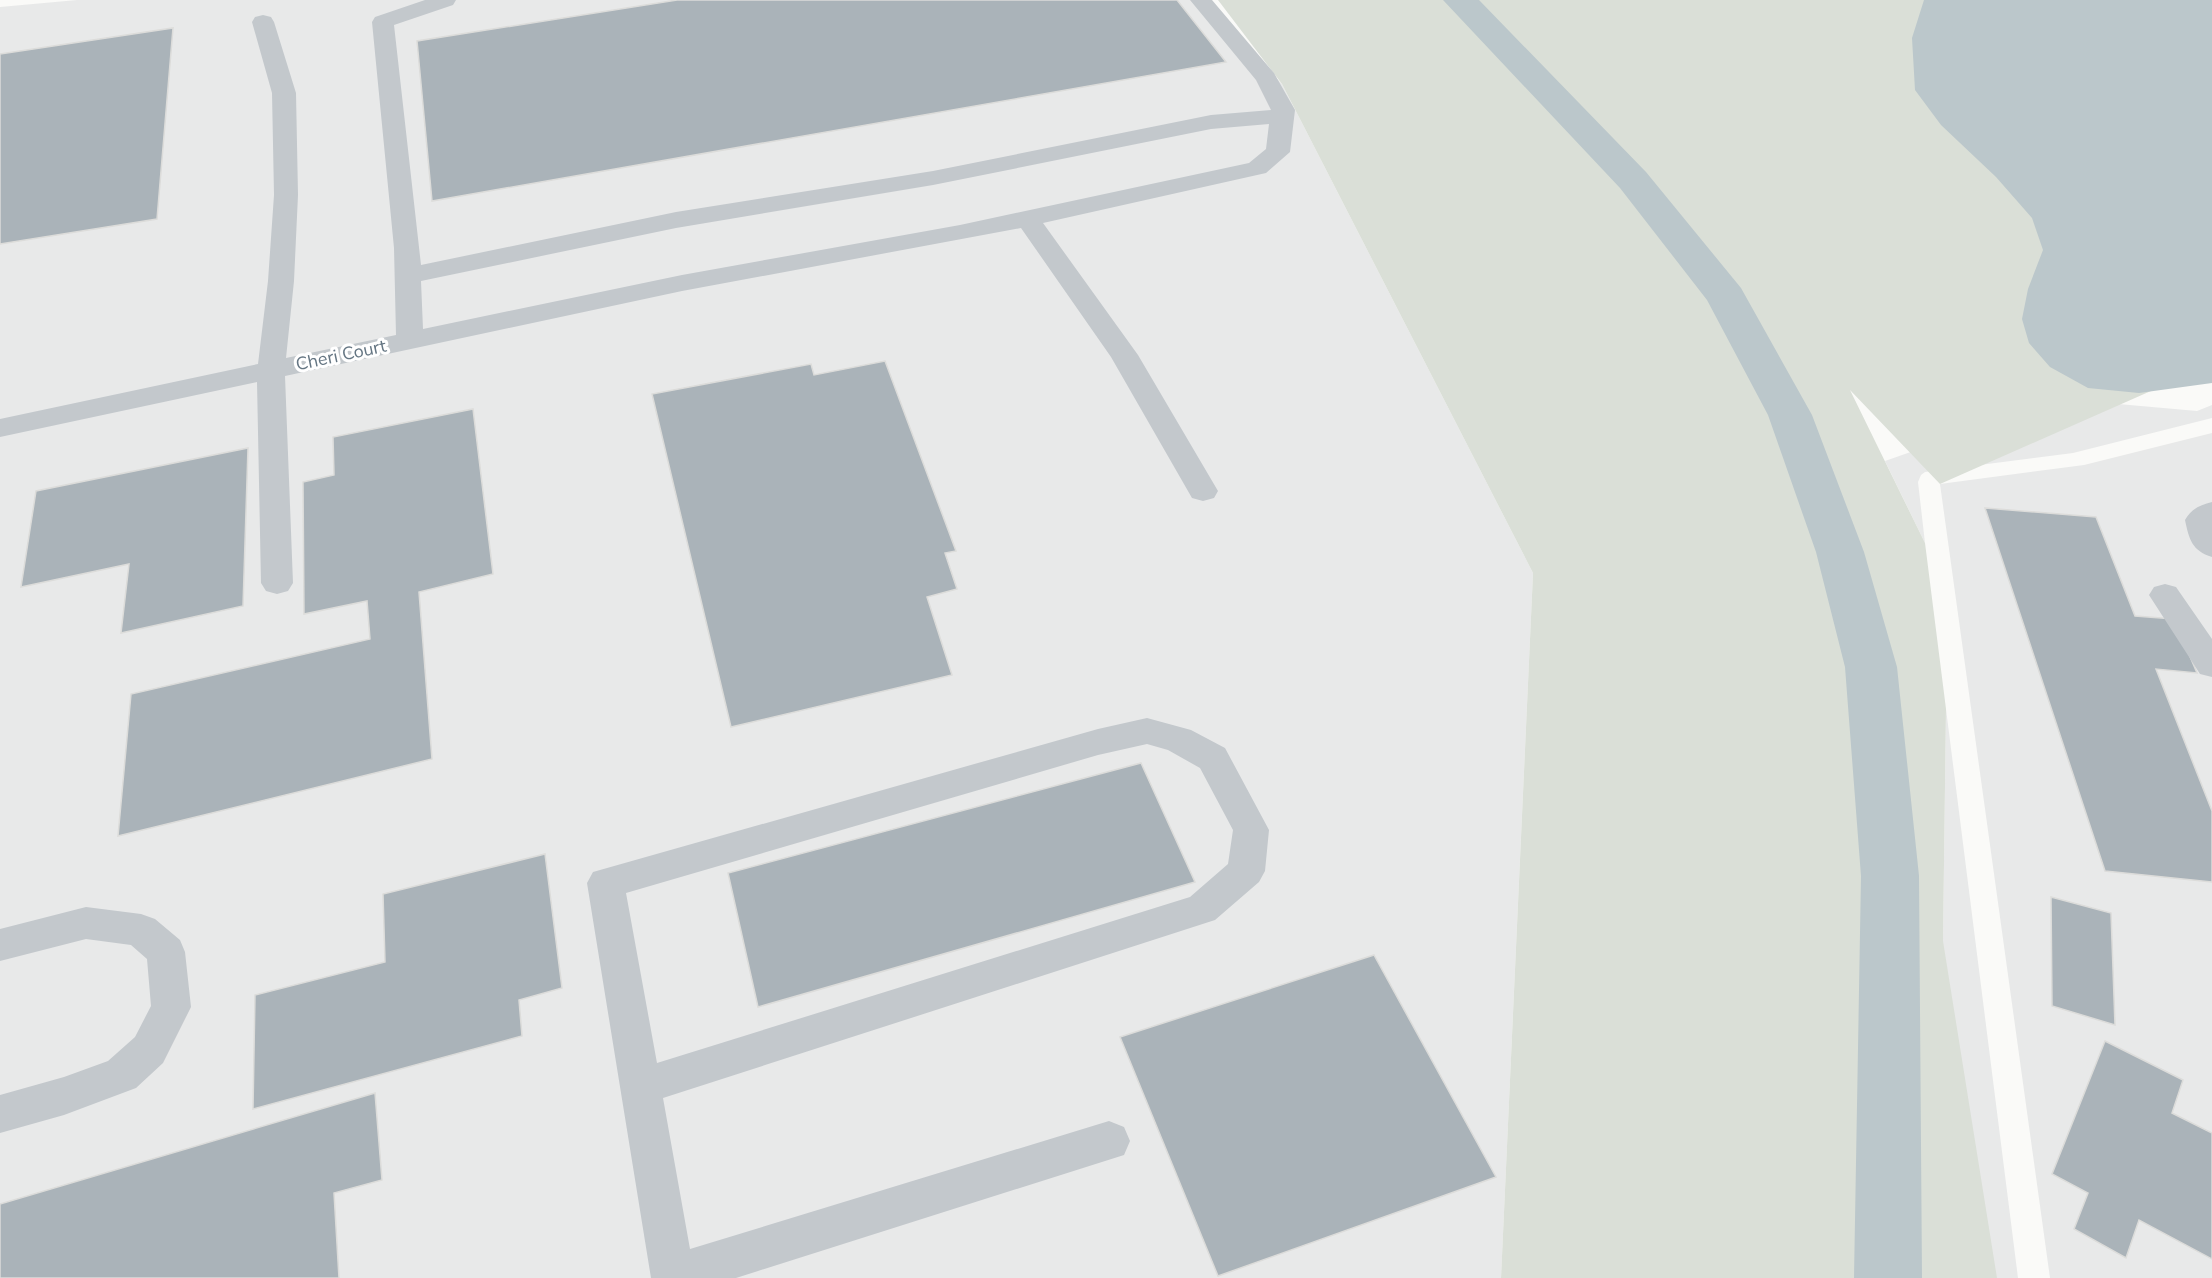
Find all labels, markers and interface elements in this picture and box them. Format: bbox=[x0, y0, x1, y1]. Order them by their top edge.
street label: Cheri Court bbox=[294, 334, 389, 376]

